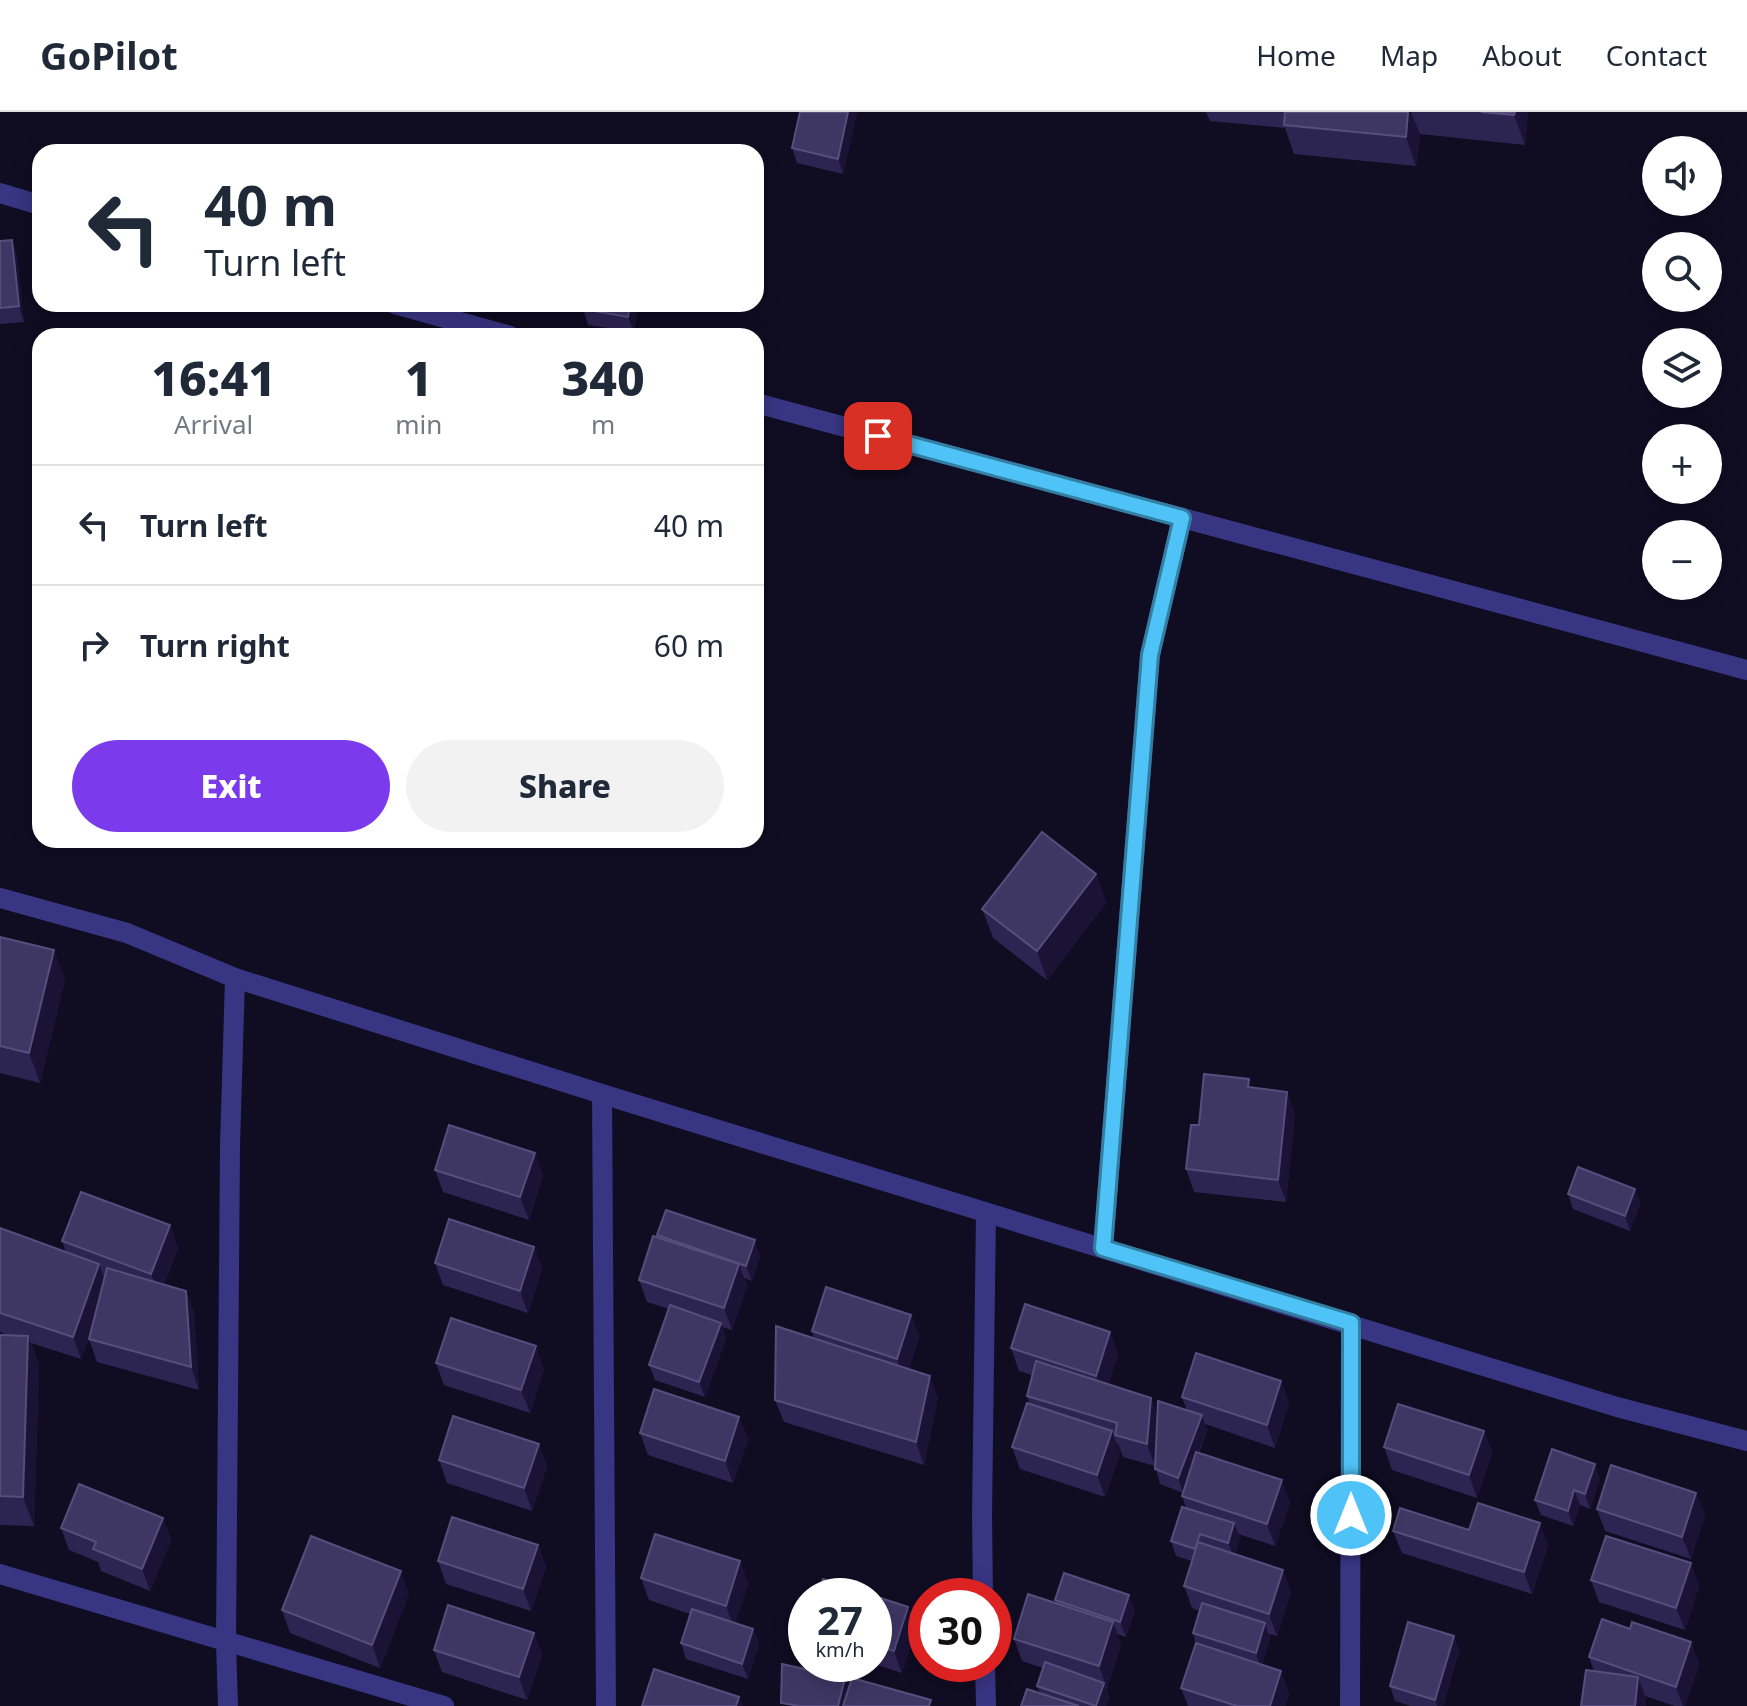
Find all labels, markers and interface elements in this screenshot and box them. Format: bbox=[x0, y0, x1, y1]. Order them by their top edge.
text: GoPilot bbox=[40, 29, 178, 81]
text: Home bbox=[1256, 36, 1336, 74]
text: Map bbox=[1380, 36, 1438, 74]
text: About bbox=[1482, 36, 1562, 74]
text: Contact bbox=[1606, 36, 1707, 74]
map controls bbox=[1642, 136, 1722, 600]
button: sound bbox=[1642, 136, 1722, 216]
text: 40 m bbox=[204, 166, 337, 242]
icon: left bbox=[72, 176, 176, 280]
button: search bbox=[1642, 232, 1722, 312]
text: Turn left bbox=[204, 238, 346, 287]
button: layers bbox=[1642, 328, 1722, 408]
text: 16:41 bbox=[151, 345, 276, 410]
text: 1 bbox=[405, 345, 433, 410]
text: 340 bbox=[562, 345, 645, 410]
pin bbox=[844, 402, 912, 470]
text: Arrival bbox=[174, 406, 253, 442]
text: min bbox=[395, 406, 442, 442]
text: m bbox=[591, 406, 615, 442]
icon: arrive bbox=[856, 414, 900, 458]
button: + bbox=[1642, 424, 1722, 504]
icon: left bbox=[72, 503, 116, 547]
text: Turn left bbox=[140, 505, 268, 546]
text: 40 m bbox=[654, 505, 724, 546]
button: − bbox=[1642, 520, 1722, 600]
icon: right bbox=[72, 623, 116, 667]
text: Turn right bbox=[140, 625, 290, 666]
text: 60 m bbox=[654, 625, 724, 666]
button: Exit bbox=[72, 740, 390, 832]
button: Share bbox=[406, 740, 724, 832]
position arrow bbox=[1309, 1473, 1393, 1557]
speed limit sign: 30 bbox=[908, 1578, 1012, 1682]
text: 27 bbox=[817, 1592, 863, 1647]
text: km/h bbox=[815, 1636, 865, 1663]

